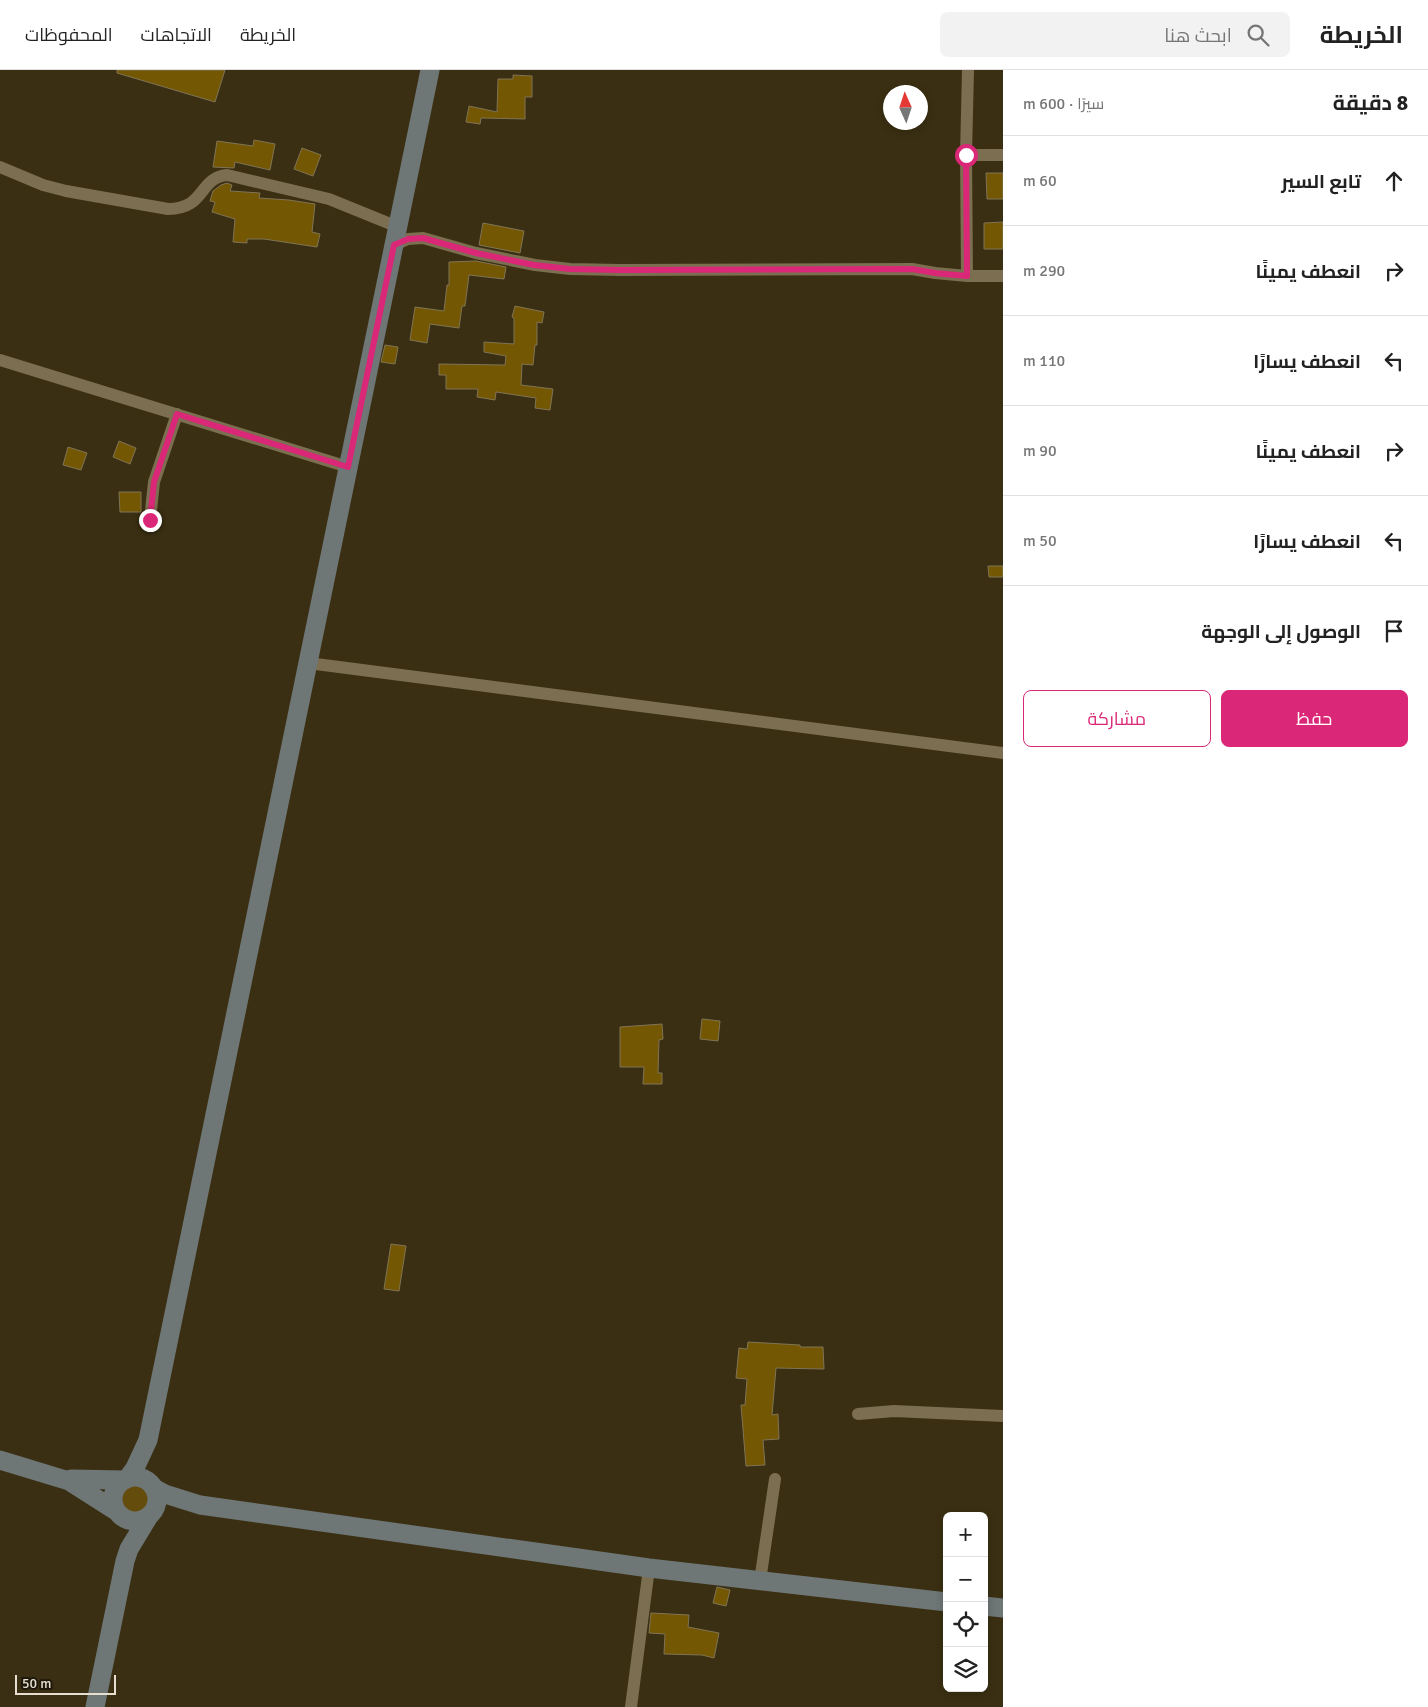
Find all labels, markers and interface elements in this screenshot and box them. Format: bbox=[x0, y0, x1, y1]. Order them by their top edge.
search box bbox=[940, 12, 1290, 57]
text: الخريطة bbox=[1320, 20, 1403, 50]
icon: search bbox=[1244, 21, 1272, 49]
text: المحفوظات bbox=[25, 24, 113, 46]
text: الاتجاهات bbox=[141, 24, 212, 46]
text: الخريطة bbox=[240, 24, 296, 46]
text: ابحث هنا bbox=[1164, 24, 1232, 48]
north arrow bbox=[883, 85, 928, 130]
text: 8 دقيقة bbox=[1333, 90, 1408, 116]
text: سيرًا · 600 m bbox=[1023, 94, 1104, 114]
route start bbox=[955, 144, 978, 167]
icon: ahead bbox=[1380, 167, 1408, 195]
text: تابع السير bbox=[1281, 170, 1361, 194]
text: 60 m bbox=[1023, 171, 1057, 191]
icon: right bbox=[1380, 257, 1408, 285]
text: انعطف يمينًا bbox=[1256, 260, 1361, 284]
text: 290 m bbox=[1023, 261, 1065, 281]
icon: left bbox=[1380, 347, 1408, 375]
text: انعطف يسارًا bbox=[1253, 350, 1361, 374]
text: 110 m bbox=[1023, 351, 1065, 371]
icon: right bbox=[1380, 437, 1408, 465]
text: انعطف يمينًا bbox=[1256, 440, 1361, 464]
text: 90 m bbox=[1023, 441, 1057, 461]
route end bbox=[139, 509, 162, 532]
icon: left bbox=[1380, 527, 1408, 555]
text: انعطف يسارًا bbox=[1253, 530, 1361, 554]
text: 50 m bbox=[1023, 531, 1057, 551]
icon: arrive bbox=[1380, 617, 1408, 645]
text: الوصول إلى الوجهة bbox=[1201, 620, 1361, 644]
button: مشاركة bbox=[1023, 690, 1211, 747]
button: حفظ bbox=[1221, 690, 1408, 747]
map controls bbox=[943, 1512, 988, 1692]
button: + bbox=[943, 1512, 988, 1557]
button: − bbox=[943, 1557, 988, 1602]
button: locate bbox=[943, 1602, 988, 1647]
button: layers bbox=[943, 1647, 988, 1692]
scale bar bbox=[15, 1672, 116, 1695]
text: 50 m bbox=[22, 1675, 51, 1692]

